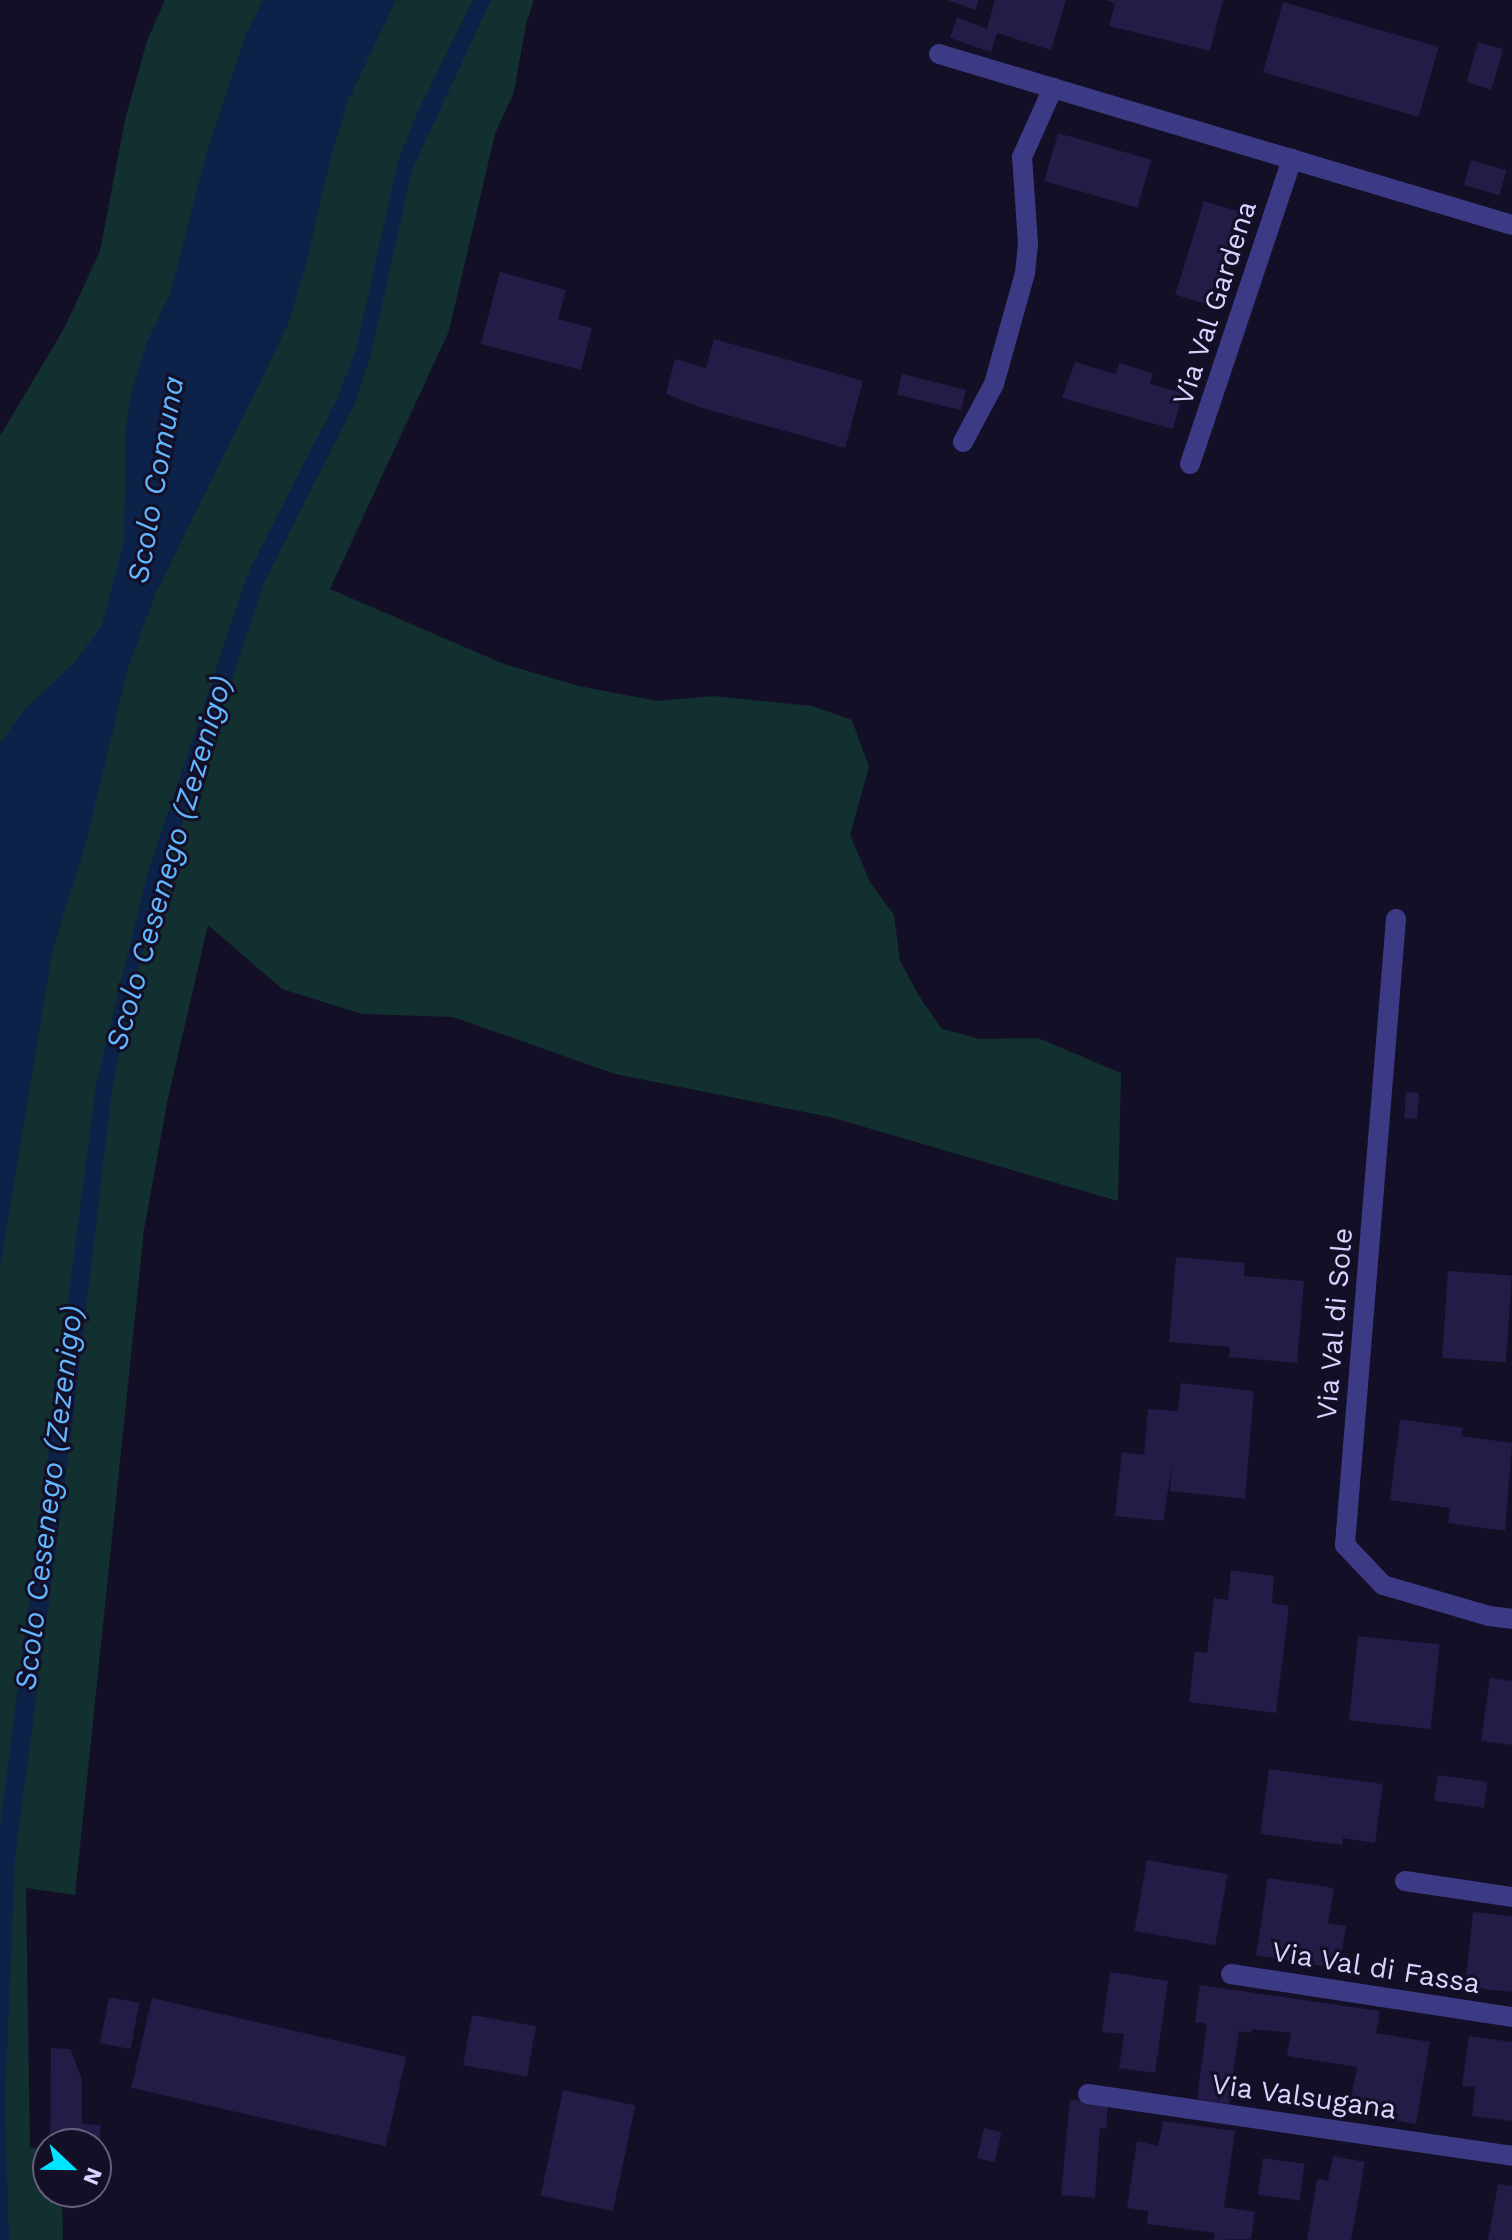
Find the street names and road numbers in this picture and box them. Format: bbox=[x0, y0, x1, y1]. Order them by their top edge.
street label: Via Val Gardena bbox=[1166, 195, 1264, 411]
street label: Via Val di Sole bbox=[1310, 1225, 1360, 1423]
street label: Via Val di Fassa bbox=[1268, 1935, 1484, 2001]
street label: Via Valsugana bbox=[1209, 2067, 1399, 2127]

